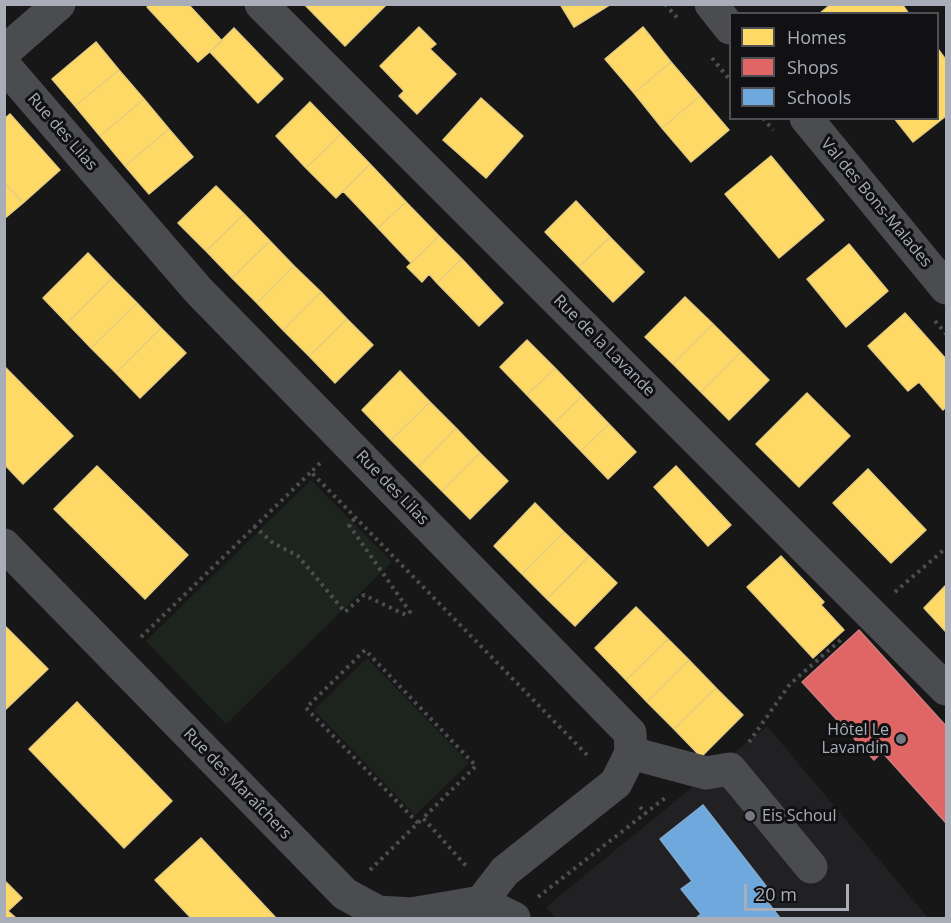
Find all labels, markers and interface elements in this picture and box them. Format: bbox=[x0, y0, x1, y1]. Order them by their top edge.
legend bbox=[729, 12, 939, 120]
text: Homes bbox=[787, 25, 846, 49]
text: Shops bbox=[787, 55, 838, 79]
text: Schools bbox=[787, 85, 851, 109]
street label: Rue des Lilas bbox=[23, 89, 101, 175]
street label: Val des Bons-Malades bbox=[816, 135, 936, 271]
street label: Rue de la Lavande bbox=[549, 291, 659, 401]
street label: Rue des Lilas bbox=[352, 447, 432, 529]
place label: Hôtel Le Lavandin bbox=[821, 720, 889, 758]
street label: Rue des Maraîchers bbox=[179, 725, 295, 843]
marker: Hôtel Le Lavandin bbox=[894, 732, 908, 746]
place label: Eis Schoul bbox=[762, 806, 836, 826]
marker: Eis Schoul bbox=[743, 809, 757, 823]
scale bar bbox=[747, 872, 852, 910]
text: 20 m bbox=[755, 882, 797, 906]

